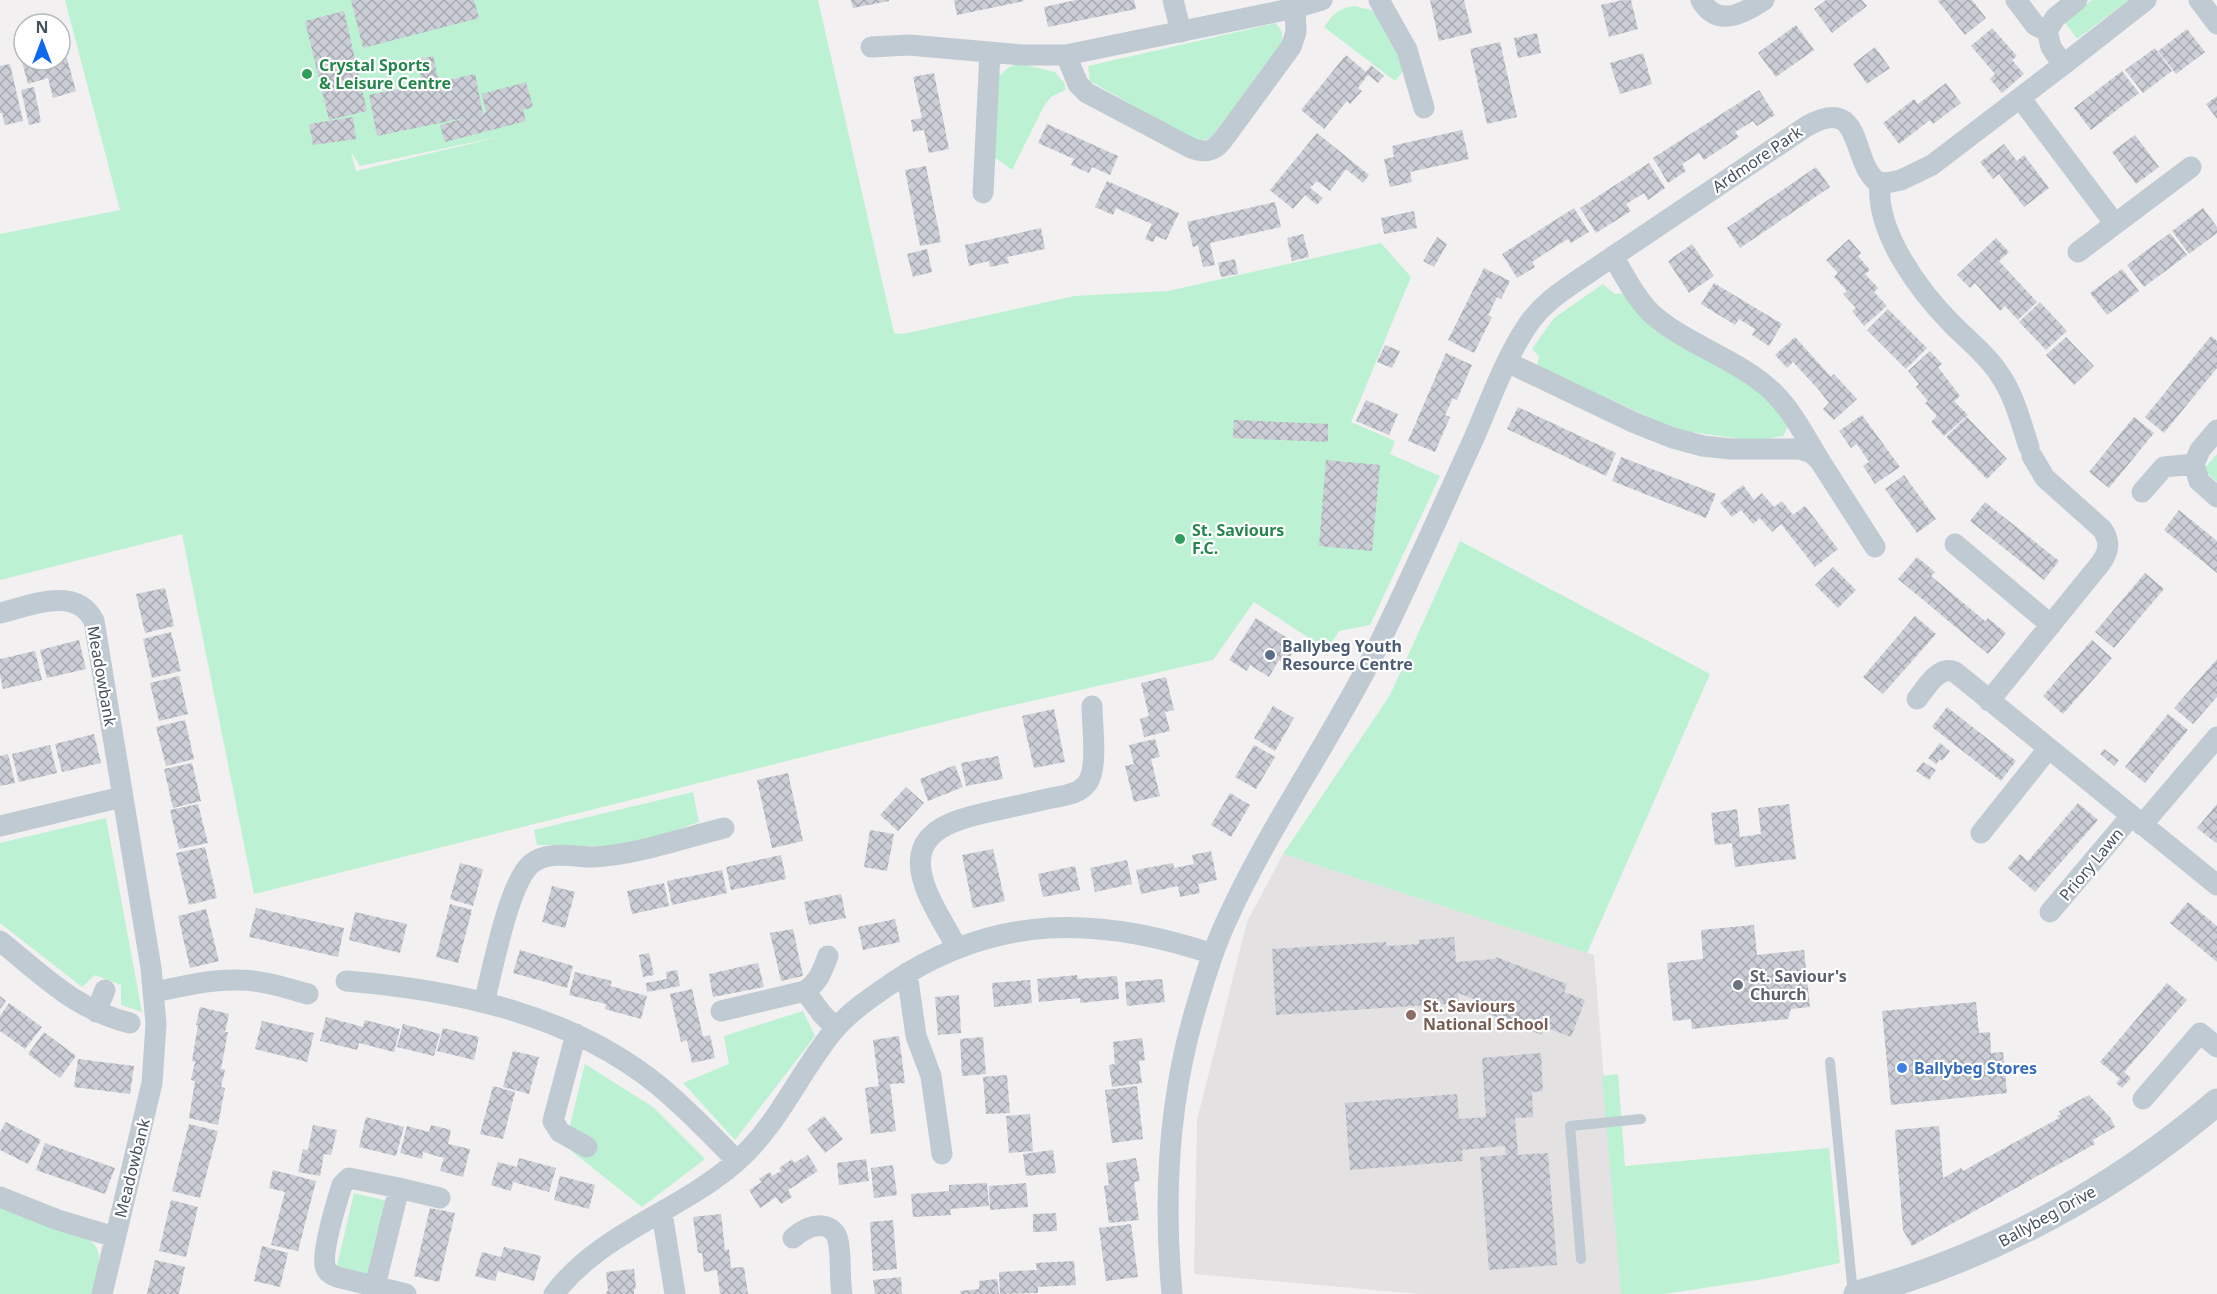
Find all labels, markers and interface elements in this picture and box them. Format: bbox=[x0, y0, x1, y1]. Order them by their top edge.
north arrow bbox=[12, 12, 72, 72]
text: N bbox=[35, 16, 49, 38]
place label: Crystal Sports & Leisure Centre bbox=[319, 54, 451, 94]
marker: Crystal Sports & Leisure Centre bbox=[300, 67, 314, 81]
street label: Ardmore Park bbox=[1708, 120, 1807, 197]
place label: St. Saviours F.C. bbox=[1192, 519, 1284, 559]
marker: St. Saviours F.C. bbox=[1173, 532, 1187, 546]
street label: Meadowbank bbox=[82, 624, 122, 728]
place label: Ballybeg Youth Resource Centre bbox=[1282, 635, 1413, 675]
marker: Ballybeg Youth Resource Centre bbox=[1263, 648, 1277, 662]
street label: Priory Lawn bbox=[2054, 823, 2128, 905]
place label: St. Saviour's Church bbox=[1750, 965, 1847, 1005]
marker: St. Saviour's Church bbox=[1731, 978, 1745, 992]
place label: St. Saviours National School bbox=[1423, 995, 1548, 1035]
marker: St. Saviours National School bbox=[1404, 1008, 1418, 1022]
place label: Ballybeg Stores bbox=[1914, 1057, 2037, 1079]
marker: Ballybeg Stores bbox=[1895, 1061, 1909, 1075]
street label: Meadowbank bbox=[109, 1116, 155, 1220]
street label: Ballybeg Drive bbox=[1994, 1180, 2100, 1252]

